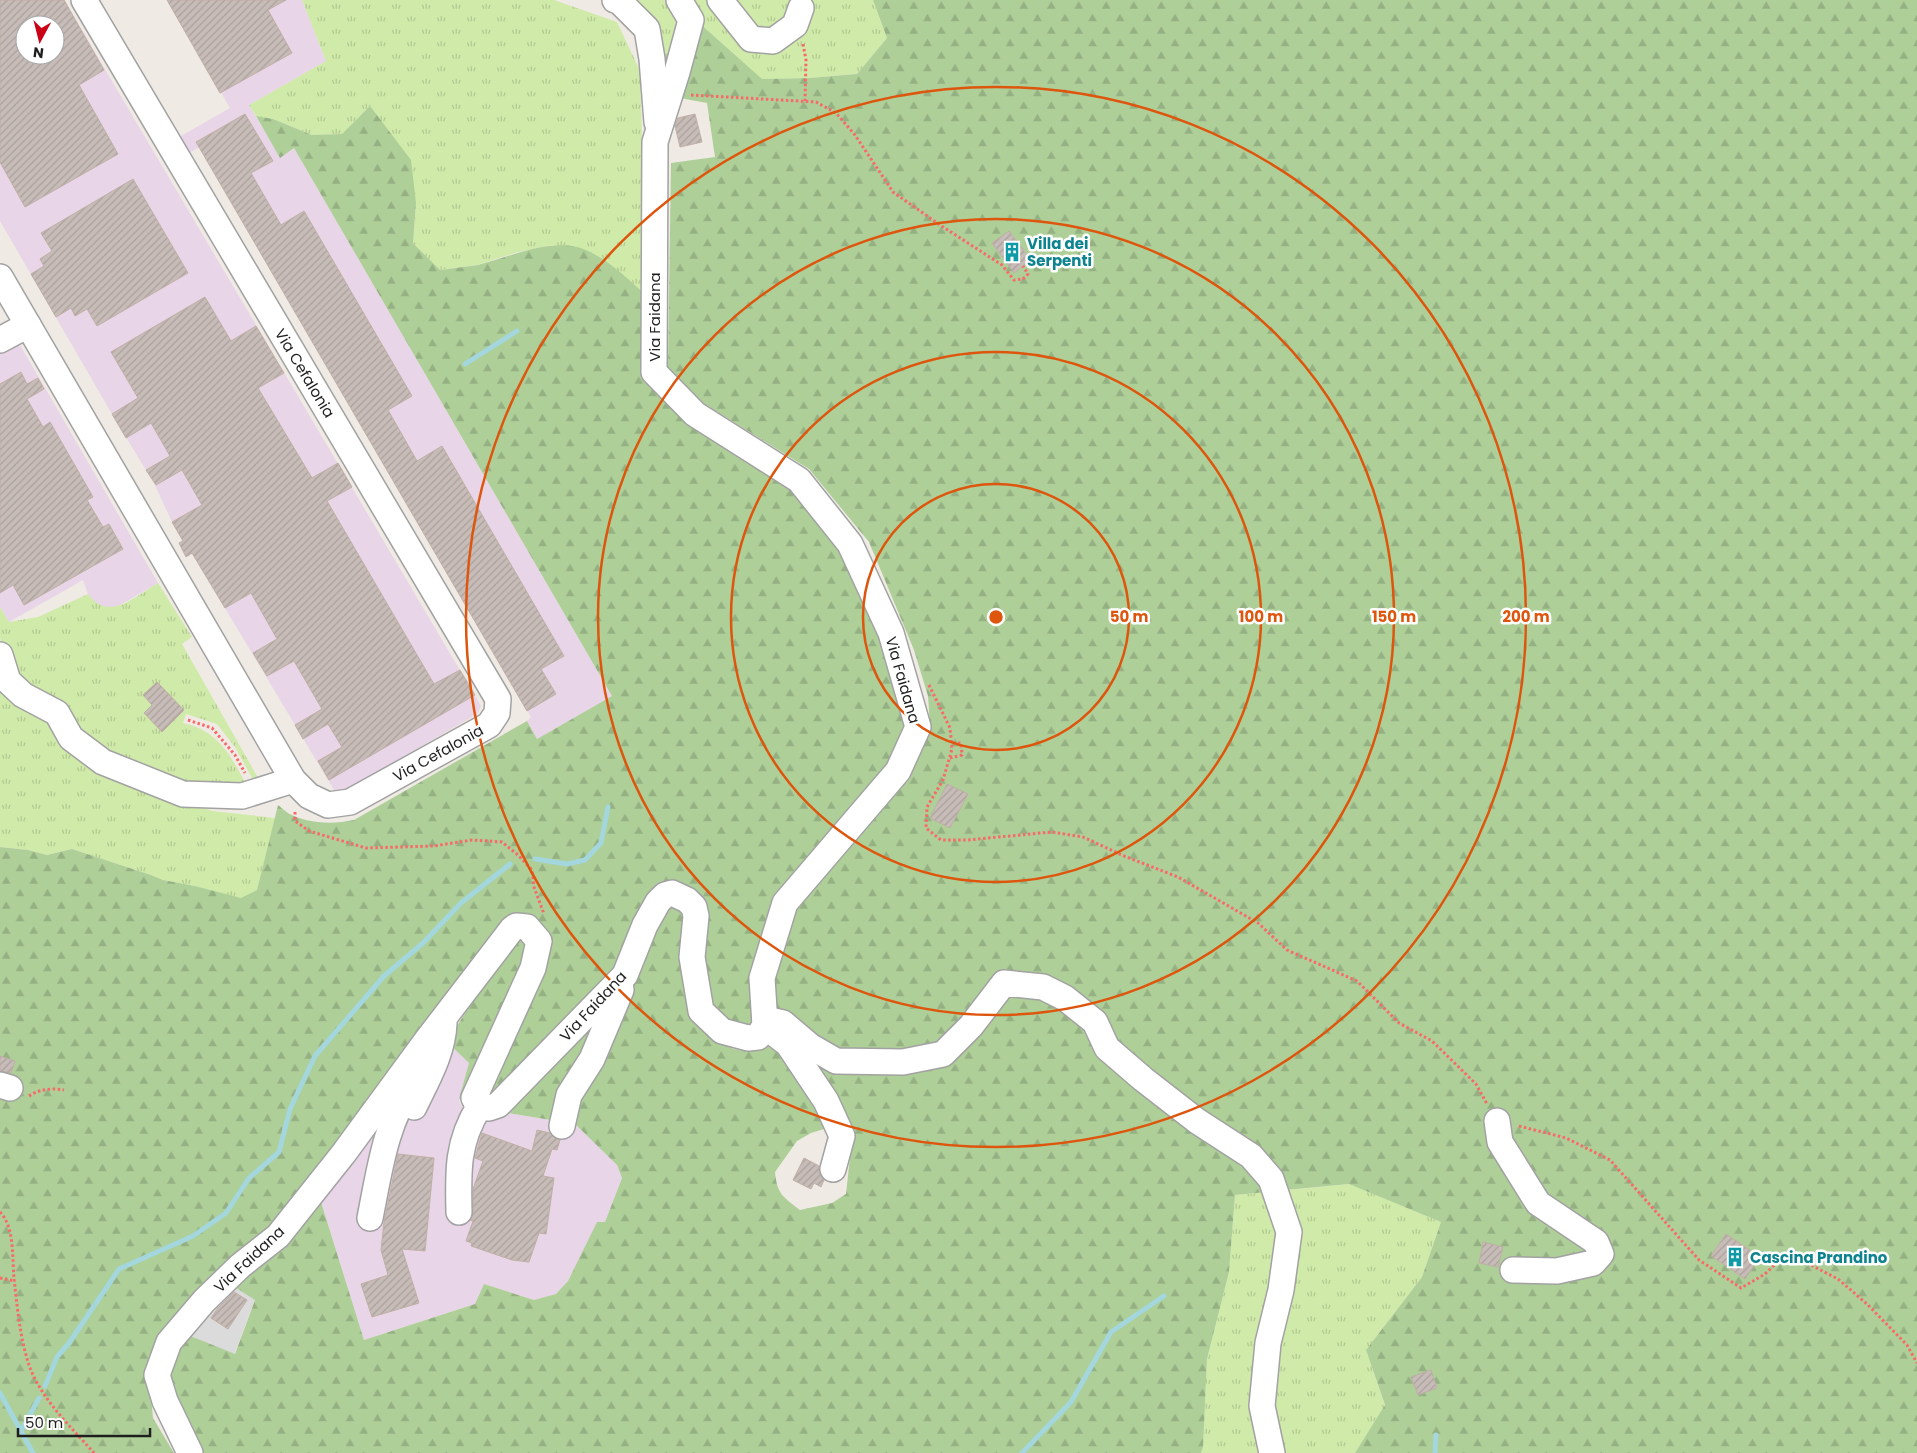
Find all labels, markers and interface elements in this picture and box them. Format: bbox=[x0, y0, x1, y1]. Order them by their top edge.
north arrow bbox=[15, 15, 65, 65]
text: N bbox=[32, 42, 45, 63]
place label: Villa dei Serpenti bbox=[1027, 233, 1092, 271]
building icon: Villa dei Serpenti bbox=[1001, 241, 1023, 263]
street label: Via Faidana bbox=[644, 272, 665, 362]
street label: Via Cefalonia bbox=[270, 324, 340, 422]
text: 50 m bbox=[1110, 606, 1148, 627]
text: 100 m bbox=[1239, 606, 1283, 627]
text: 150 m bbox=[1372, 606, 1416, 627]
text: 200 m bbox=[1502, 606, 1550, 627]
centre of rings bbox=[987, 608, 1005, 626]
street label: Via Faidana bbox=[881, 634, 925, 726]
street label: Via Cefalonia bbox=[389, 719, 487, 787]
street label: Via Faidana bbox=[555, 966, 631, 1046]
street label: Via Faidana bbox=[209, 1221, 289, 1297]
building icon: Cascina Prandino bbox=[1724, 1246, 1746, 1268]
place label: Cascina Prandino bbox=[1750, 1247, 1888, 1268]
scale bar bbox=[18, 1406, 150, 1438]
text: 50 m bbox=[25, 1412, 63, 1433]

